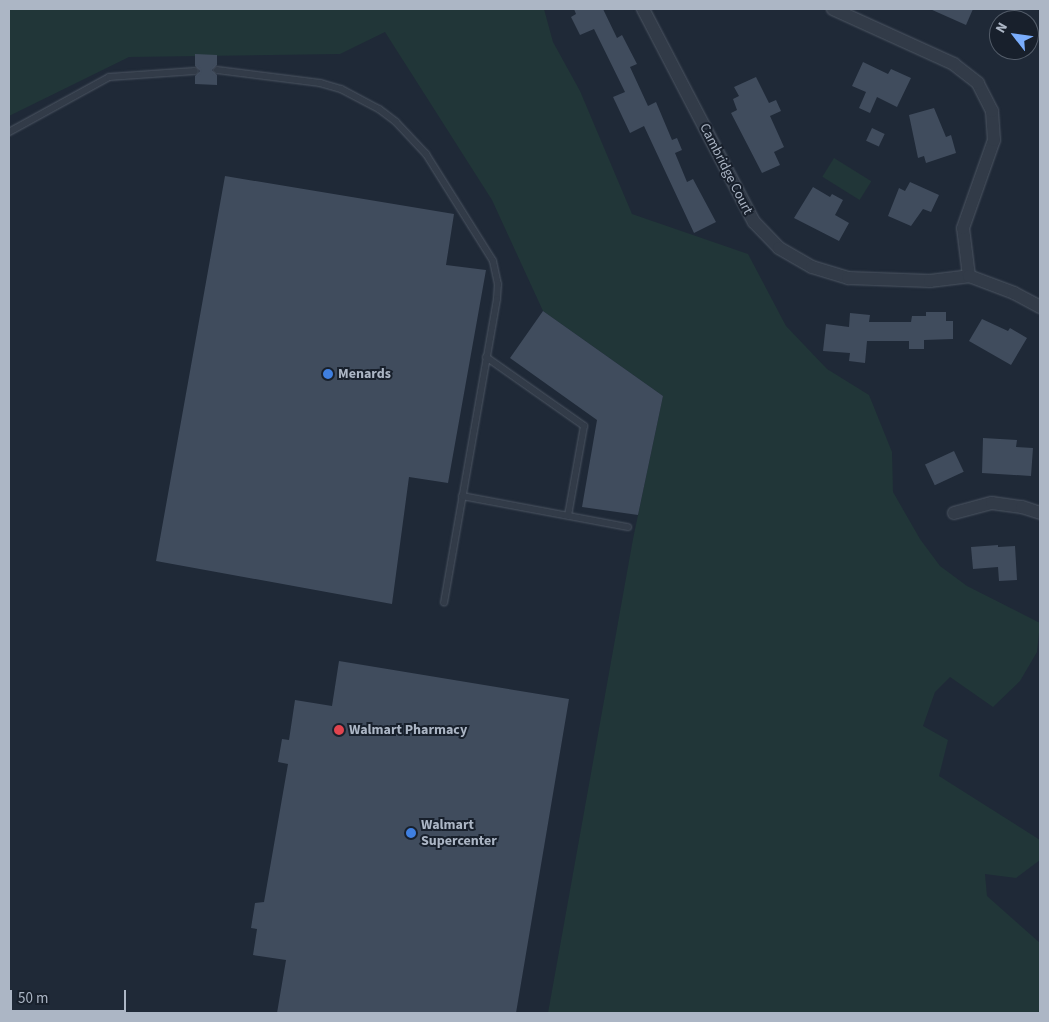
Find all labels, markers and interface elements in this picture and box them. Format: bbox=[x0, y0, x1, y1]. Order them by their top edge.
north arrow bbox=[989, 10, 1039, 60]
text: N bbox=[991, 19, 1013, 37]
street label: Cambridge Court bbox=[696, 121, 756, 217]
place label: Menards bbox=[338, 366, 391, 382]
marker: Menards bbox=[322, 368, 334, 380]
place label: Walmart Pharmacy bbox=[349, 722, 467, 738]
marker: Walmart Pharmacy bbox=[333, 724, 345, 736]
place label: Walmart Supercenter bbox=[421, 817, 497, 850]
marker: Walmart Supercenter bbox=[405, 827, 417, 839]
scale bar bbox=[12, 980, 129, 1012]
text: 50 m bbox=[18, 988, 48, 1009]

